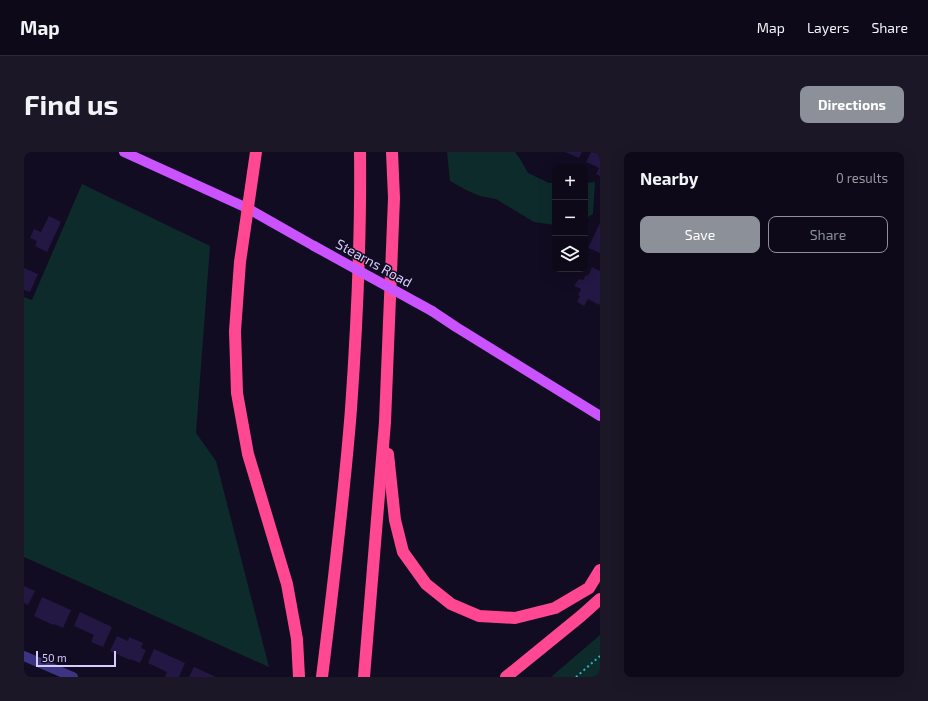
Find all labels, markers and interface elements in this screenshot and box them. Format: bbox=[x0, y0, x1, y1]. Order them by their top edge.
text: Map bbox=[20, 16, 60, 39]
text: Map bbox=[757, 19, 785, 36]
text: Layers bbox=[807, 19, 849, 36]
text: Share bbox=[871, 19, 908, 36]
button: Directions bbox=[800, 86, 904, 123]
text: Find us bbox=[24, 87, 118, 121]
map controls bbox=[552, 164, 588, 272]
button: + bbox=[552, 164, 588, 200]
text: Nearby bbox=[640, 168, 698, 188]
text: 0 results bbox=[836, 170, 888, 186]
button: − bbox=[552, 200, 588, 236]
button: Save bbox=[640, 216, 760, 253]
button: Share bbox=[768, 216, 888, 253]
street label: Stearns Road bbox=[333, 235, 415, 290]
button: layers bbox=[552, 236, 588, 272]
scale bar bbox=[36, 649, 116, 668]
text: 50 m bbox=[42, 651, 67, 664]

